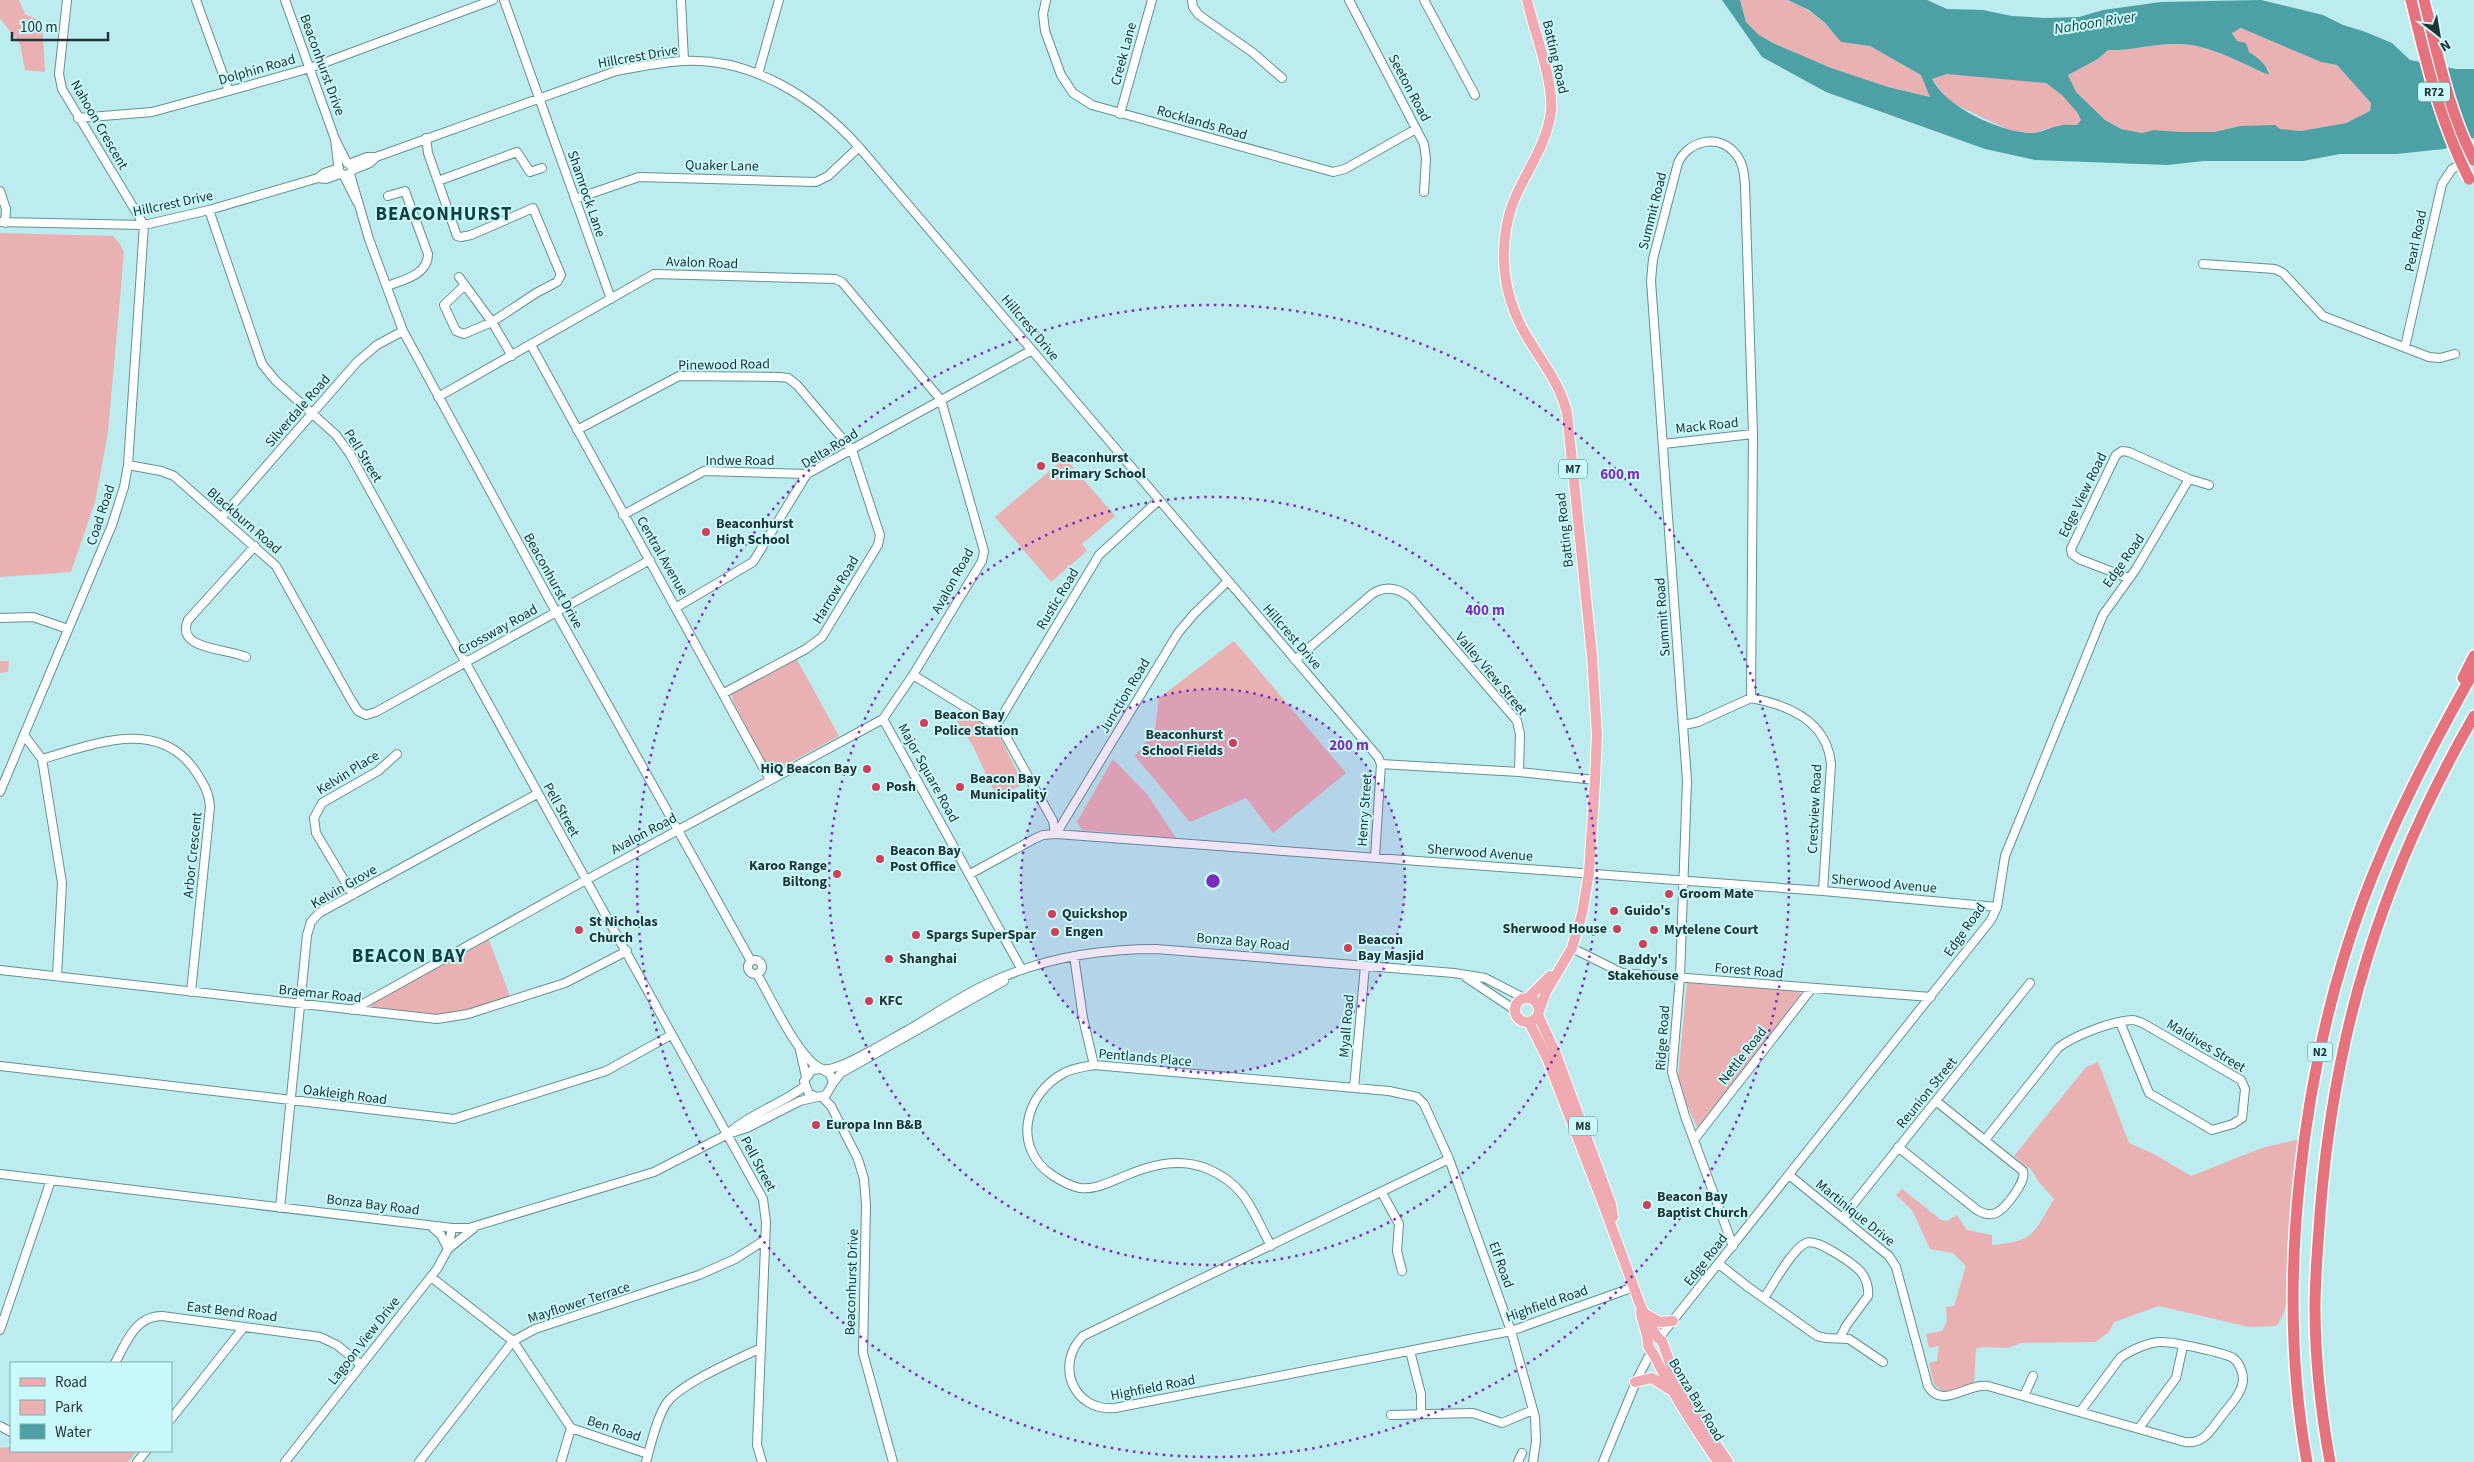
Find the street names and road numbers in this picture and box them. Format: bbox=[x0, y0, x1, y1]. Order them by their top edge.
street label: Beaconhurst Drive bbox=[294, 11, 350, 119]
street label: Batting Road bbox=[1537, 18, 1573, 96]
street label: Creek Lane bbox=[1106, 20, 1142, 88]
street label: Hillcrest Drive bbox=[596, 40, 680, 74]
street label: Dolphin Road bbox=[216, 49, 298, 91]
street label: Seeton Road bbox=[1383, 51, 1435, 125]
street label: Nahoon Crescent bbox=[65, 77, 133, 174]
road number: R72 bbox=[2418, 82, 2450, 101]
street label: Rocklands Road bbox=[1154, 101, 1250, 145]
street label: Shamrock Lane bbox=[562, 148, 610, 240]
street label: Quaker Lane bbox=[685, 155, 759, 177]
street label: Summit Road bbox=[1634, 170, 1672, 252]
street label: Hillcrest Drive bbox=[131, 186, 215, 222]
street label: Pearl Road bbox=[2400, 208, 2432, 274]
street label: Avalon Road bbox=[665, 252, 739, 274]
street label: Hillcrest Drive bbox=[996, 290, 1064, 366]
street label: Pinewood Road bbox=[678, 354, 770, 376]
street label: Silverdale Road bbox=[261, 370, 335, 452]
street label: Mack Road bbox=[1674, 413, 1740, 439]
street label: Delta Road bbox=[798, 424, 862, 474]
street label: Pell Street bbox=[339, 425, 387, 487]
street label: Edge View Road bbox=[2054, 449, 2112, 541]
street label: Indwe Road bbox=[706, 451, 774, 471]
road number: M7 bbox=[1559, 459, 1587, 478]
street label: Coad Road bbox=[82, 482, 120, 548]
street label: Blackburn Road bbox=[202, 483, 286, 559]
street label: Batting Road bbox=[1551, 492, 1579, 568]
street label: Central Avenue bbox=[631, 513, 693, 599]
street label: Beaconhurst Drive bbox=[518, 529, 588, 633]
street label: Edge Road bbox=[2098, 530, 2150, 592]
street label: Avalon Road bbox=[927, 544, 979, 618]
street label: Harrow Road bbox=[808, 552, 864, 628]
street label: Rustic Road bbox=[1032, 564, 1084, 634]
street label: Summit Road bbox=[1650, 577, 1676, 657]
street label: Crossway Road bbox=[455, 600, 541, 660]
street label: Hillcrest Drive bbox=[1258, 600, 1326, 674]
street label: Valley View Street bbox=[1450, 628, 1532, 720]
street label: Junction Road bbox=[1095, 655, 1155, 737]
street label: Major Square Road bbox=[892, 720, 964, 826]
street label: Kelvin Place bbox=[313, 746, 383, 800]
street label: Crestview Road bbox=[1803, 764, 1827, 854]
street label: Henry Street bbox=[1352, 772, 1378, 847]
street label: Pell Street bbox=[538, 779, 584, 841]
street label: Avalon Road bbox=[607, 808, 681, 860]
street label: Arbor Crescent bbox=[179, 811, 207, 899]
street label: Sherwood Avenue bbox=[1426, 839, 1534, 867]
street label: Kelvin Grove bbox=[307, 860, 381, 914]
street label: Sherwood Avenue bbox=[1830, 869, 1938, 899]
street label: Edge Road bbox=[1939, 899, 1991, 961]
street label: Bonza Bay Road bbox=[1195, 928, 1291, 956]
street label: Forest Road bbox=[1714, 958, 1784, 984]
street label: Braemar Road bbox=[278, 980, 362, 1008]
street label: Myall Road bbox=[1334, 994, 1360, 1058]
street label: Ridge Road bbox=[1651, 1004, 1675, 1072]
street label: Maldives Street bbox=[2163, 1014, 2250, 1078]
street label: Nettle Road bbox=[1714, 1023, 1772, 1089]
road number: N2 bbox=[2308, 1042, 2332, 1062]
street label: Pentlands Place bbox=[1098, 1044, 1192, 1072]
street label: Reunion Street bbox=[1892, 1053, 1962, 1133]
street label: Oakleigh Road bbox=[302, 1080, 388, 1110]
road number: M8 bbox=[1569, 1116, 1597, 1136]
street label: Pell Street bbox=[735, 1133, 781, 1195]
street label: Martinique Drive bbox=[1811, 1175, 1899, 1251]
street label: Bonza Bay Road bbox=[325, 1189, 421, 1221]
street label: Beaconhurst Drive bbox=[840, 1228, 864, 1336]
street label: Edge Road bbox=[1679, 1230, 1733, 1290]
street label: Elf Road bbox=[1483, 1239, 1519, 1291]
street label: Mayflower Terrace bbox=[525, 1277, 633, 1329]
street label: Highfield Road bbox=[1503, 1281, 1591, 1327]
street label: Lagoon View Drive bbox=[323, 1293, 405, 1389]
street label: East Bend Road bbox=[186, 1297, 278, 1327]
street label: Bonza Bay Road bbox=[1663, 1355, 1729, 1445]
street label: Highfield Road bbox=[1109, 1370, 1197, 1406]
street label: Ben Road bbox=[584, 1411, 644, 1447]

